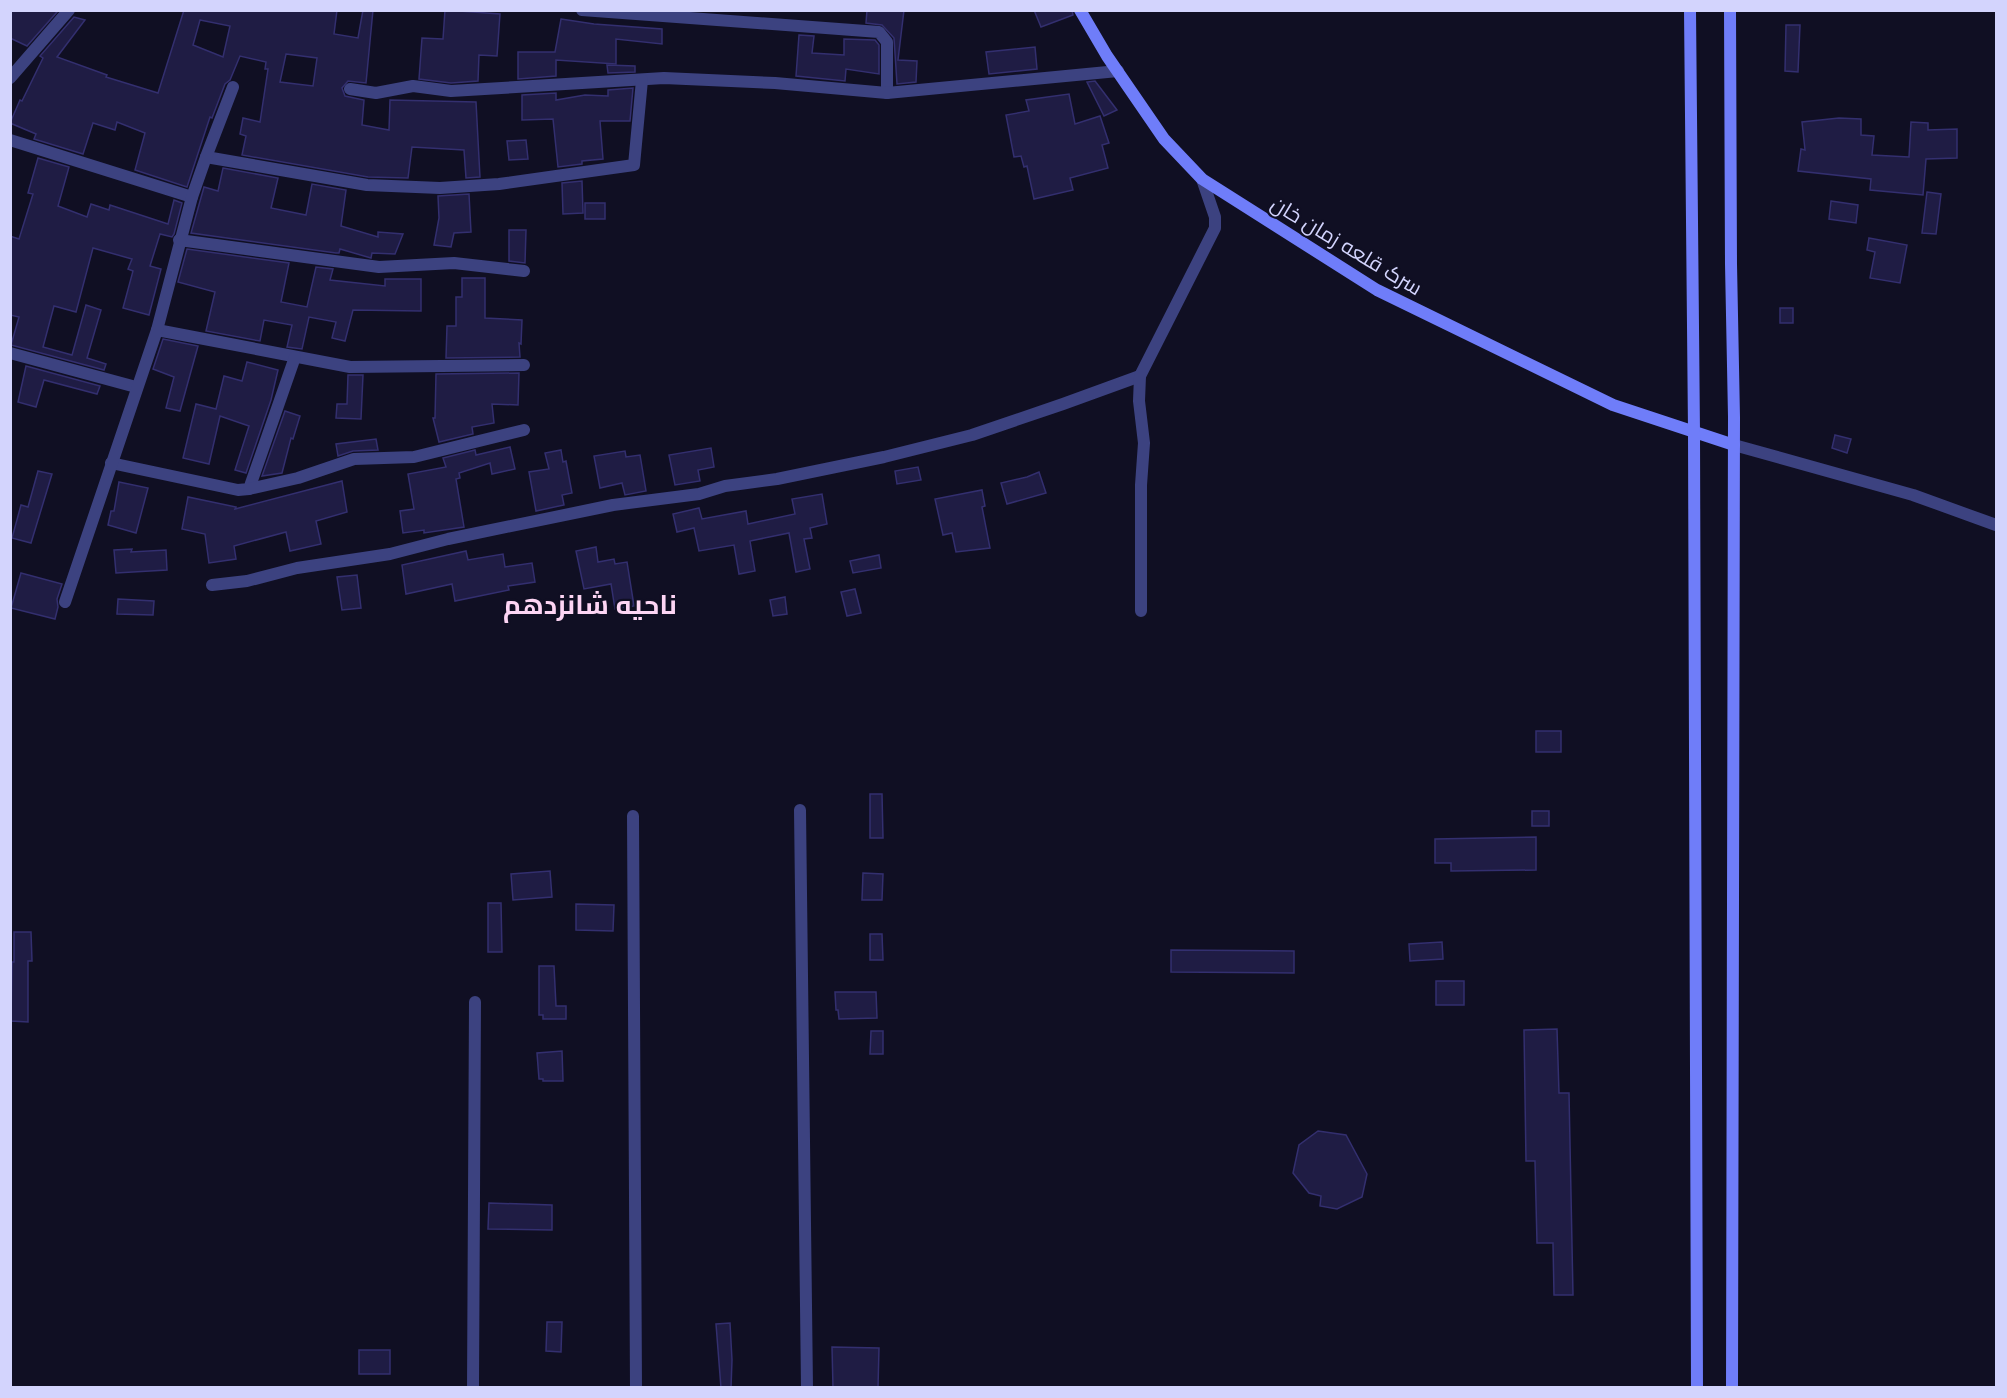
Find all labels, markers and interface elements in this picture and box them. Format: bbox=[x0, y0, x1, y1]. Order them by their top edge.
street label: سرک قلعه زمان خان bbox=[1266, 189, 1428, 301]
district label: ناحیه شانزدهم bbox=[503, 585, 677, 623]

